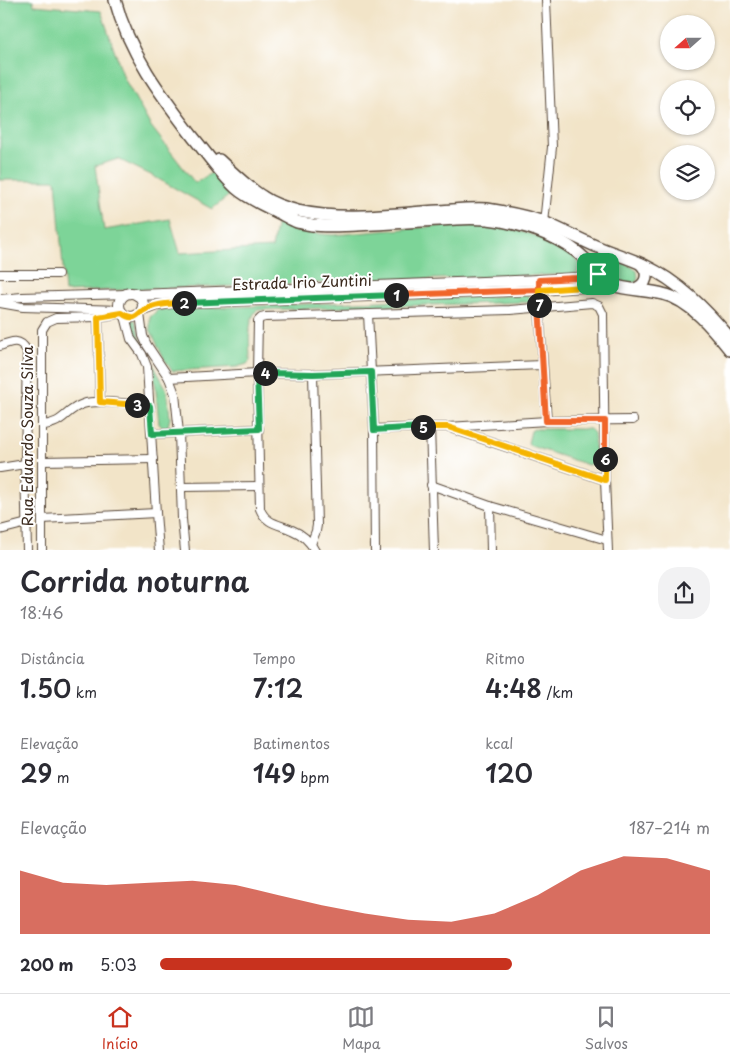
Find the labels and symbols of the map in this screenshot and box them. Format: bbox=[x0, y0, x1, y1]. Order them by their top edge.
north arrow bbox=[660, 15, 715, 70]
pin bbox=[577, 253, 619, 295]
street label: Estrada Irio Zuntini bbox=[232, 268, 372, 295]
pin: 1 bbox=[384, 282, 408, 308]
pin: 2 bbox=[172, 290, 196, 316]
pin: 7 bbox=[526, 292, 552, 318]
street label: Rua Eduardo Souza Silva bbox=[15, 345, 38, 526]
pin: 4 bbox=[252, 360, 278, 386]
pin: 3 bbox=[124, 392, 150, 418]
pin: 5 bbox=[410, 414, 436, 440]
pin: 6 bbox=[592, 446, 618, 472]

